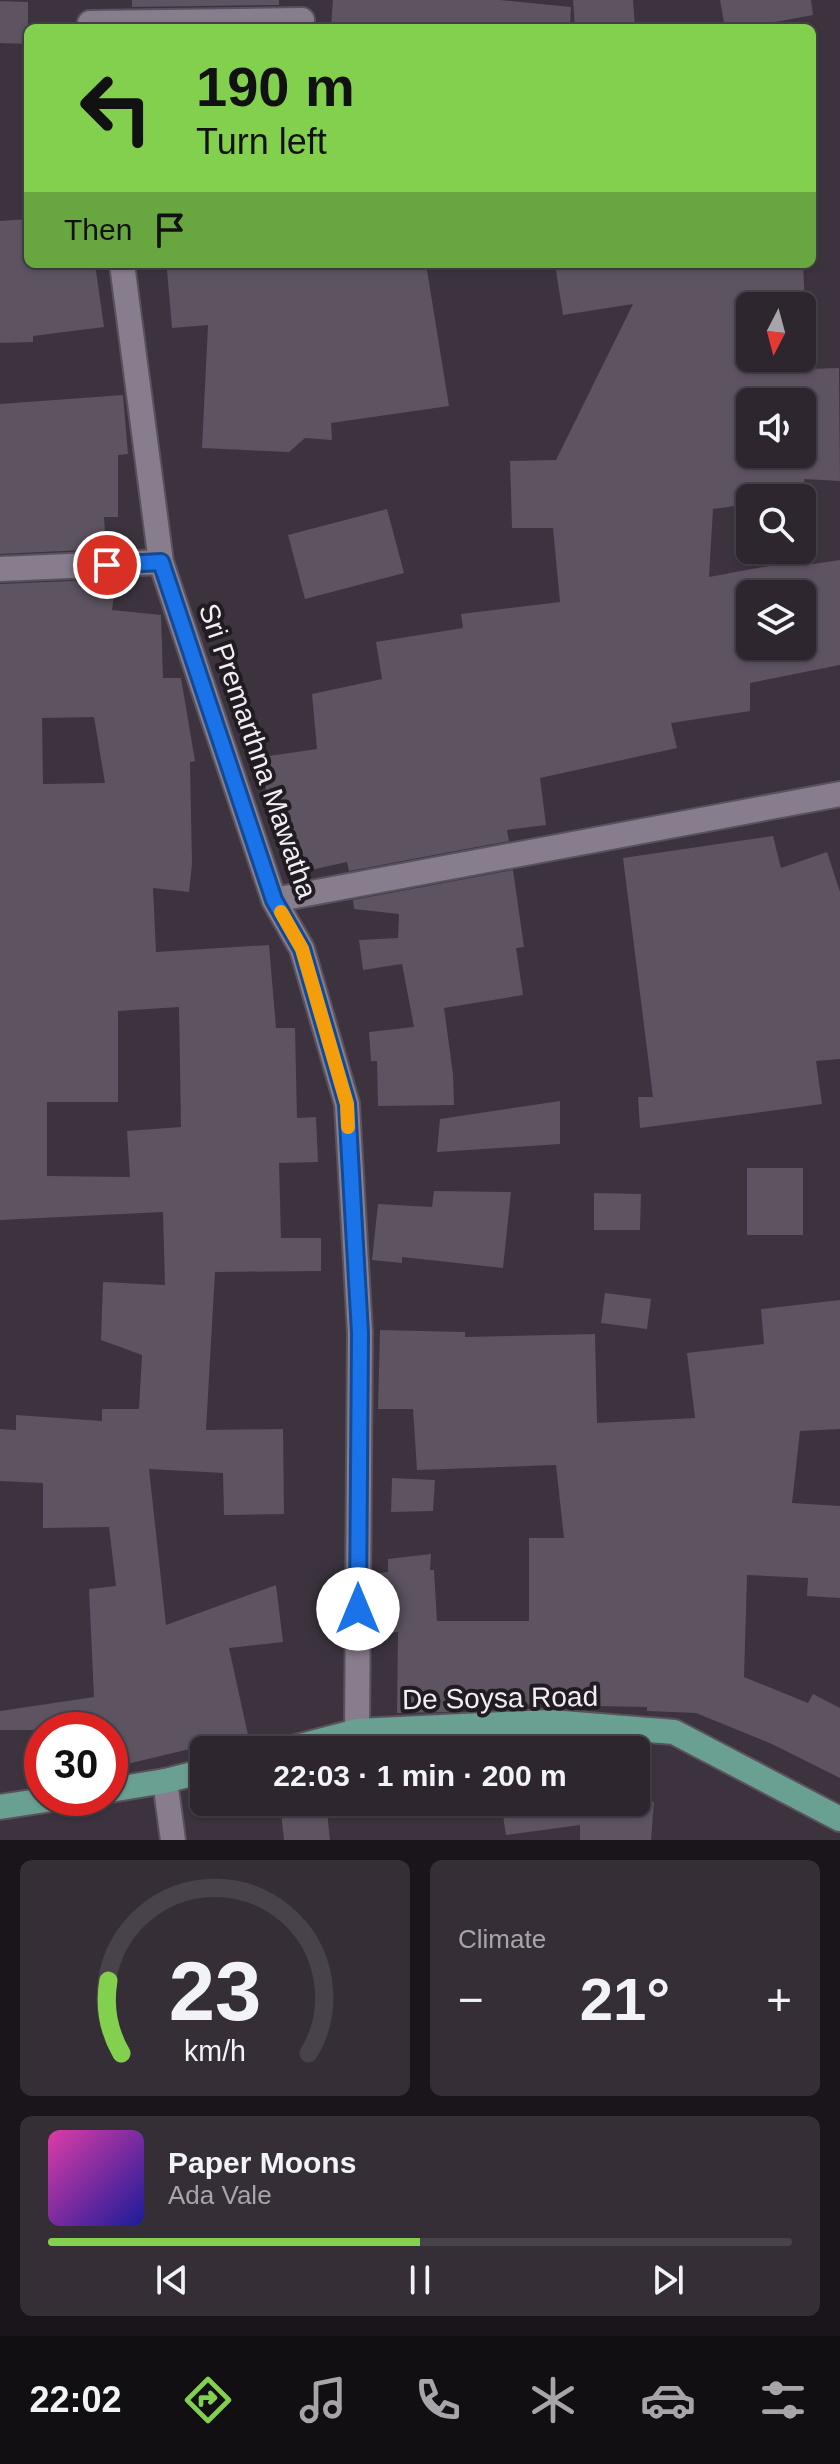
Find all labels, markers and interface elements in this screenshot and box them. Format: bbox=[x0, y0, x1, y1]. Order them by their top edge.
text: 190 m bbox=[196, 55, 355, 118]
icon: left bbox=[64, 56, 168, 160]
text: Turn left bbox=[196, 121, 327, 162]
icon: arrive bbox=[148, 208, 192, 252]
text: Then bbox=[64, 213, 132, 246]
north arrow bbox=[736, 292, 816, 372]
map controls bbox=[736, 292, 816, 660]
button: sound bbox=[736, 388, 816, 468]
button: search bbox=[736, 484, 816, 564]
pin bbox=[73, 531, 141, 599]
icon: arrive bbox=[85, 543, 129, 587]
button: layers bbox=[736, 580, 816, 660]
street label: Sri Premarthna Mawatha bbox=[193, 600, 323, 903]
position arrow bbox=[316, 1567, 400, 1651]
street label: De Soysa Road bbox=[402, 1681, 598, 1715]
speed limit sign: 30 bbox=[24, 1712, 128, 1816]
text: 22:03 · 1 min · 200 m bbox=[273, 1759, 567, 1792]
text: Climate bbox=[458, 1924, 546, 1954]
text: 23 bbox=[169, 1945, 261, 2038]
text: 21° bbox=[580, 1966, 670, 2033]
text: − bbox=[458, 1975, 484, 2024]
text: + bbox=[766, 1975, 792, 2024]
text: km/h bbox=[184, 2035, 246, 2067]
text: Paper Moons bbox=[168, 2146, 356, 2179]
text: Ada Vale bbox=[168, 2180, 272, 2210]
icon: previous bbox=[150, 2258, 194, 2302]
icon: pause bbox=[398, 2258, 442, 2302]
icon: next bbox=[646, 2258, 690, 2302]
icon: directions bbox=[180, 2372, 236, 2428]
icon: music bbox=[295, 2372, 351, 2428]
icon: phone bbox=[410, 2372, 466, 2428]
icon: climate bbox=[525, 2372, 581, 2428]
icon: car bbox=[640, 2372, 696, 2428]
icon: filters bbox=[755, 2372, 811, 2428]
text: 22:02 bbox=[29, 2379, 122, 2420]

